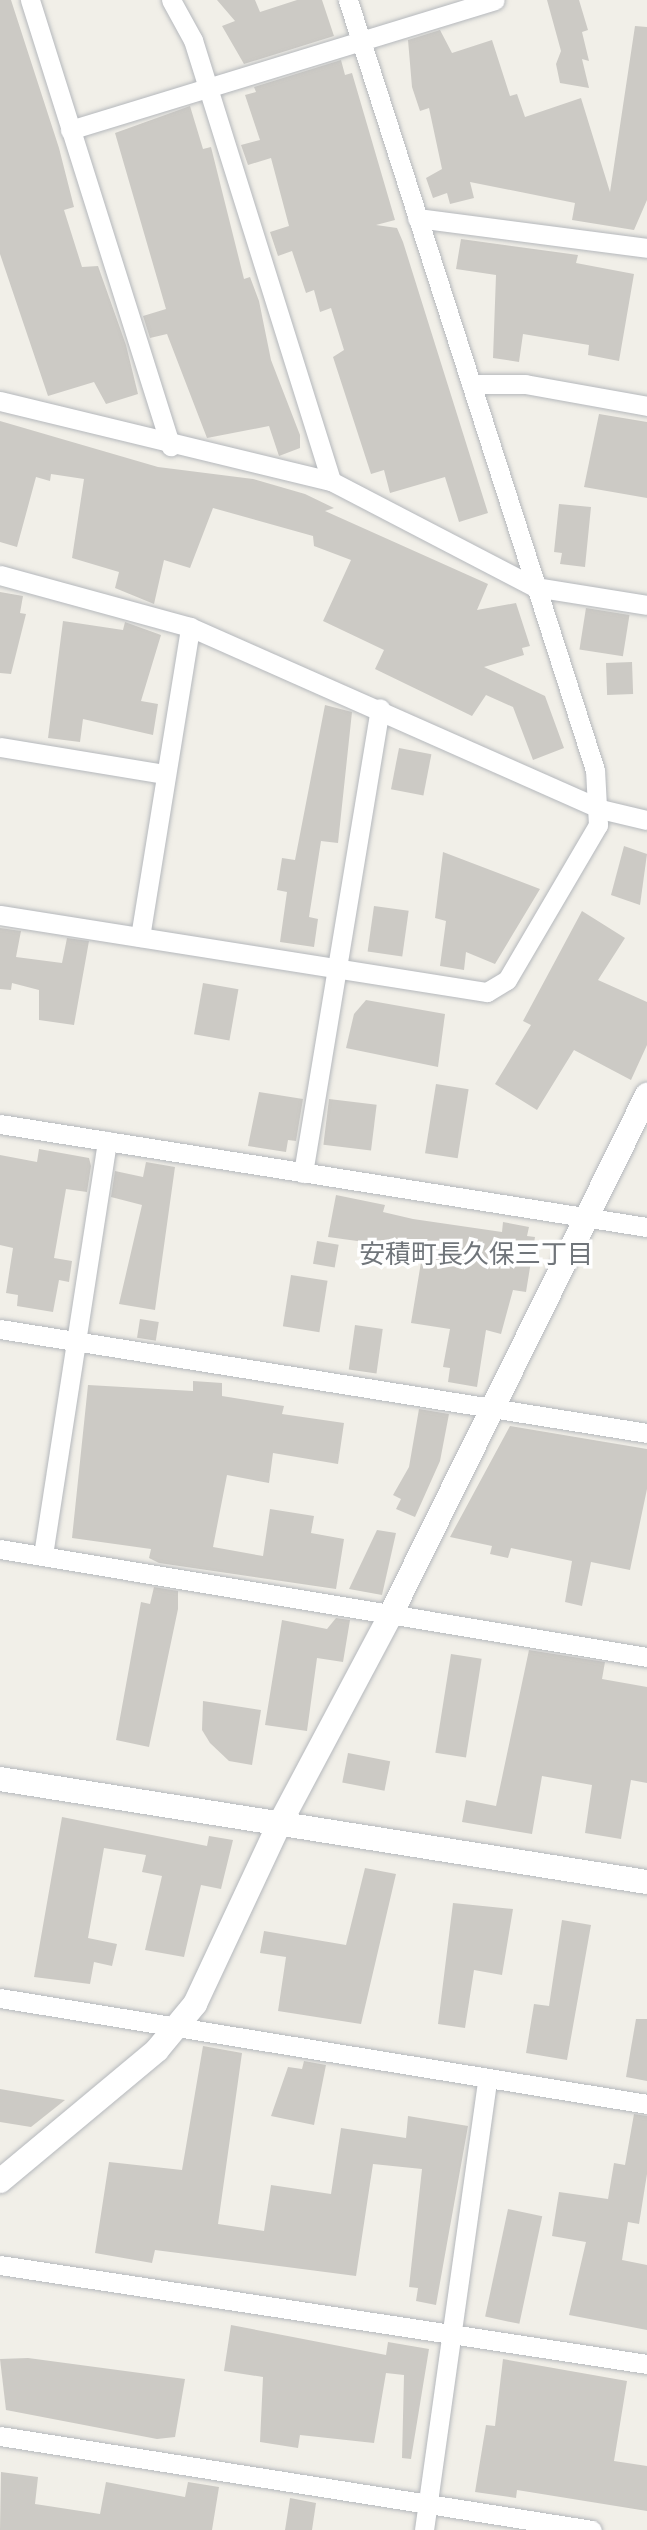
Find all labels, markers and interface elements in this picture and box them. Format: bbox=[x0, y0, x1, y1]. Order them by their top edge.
district label: 安積町長久保三丁目 bbox=[359, 1239, 593, 1271]

